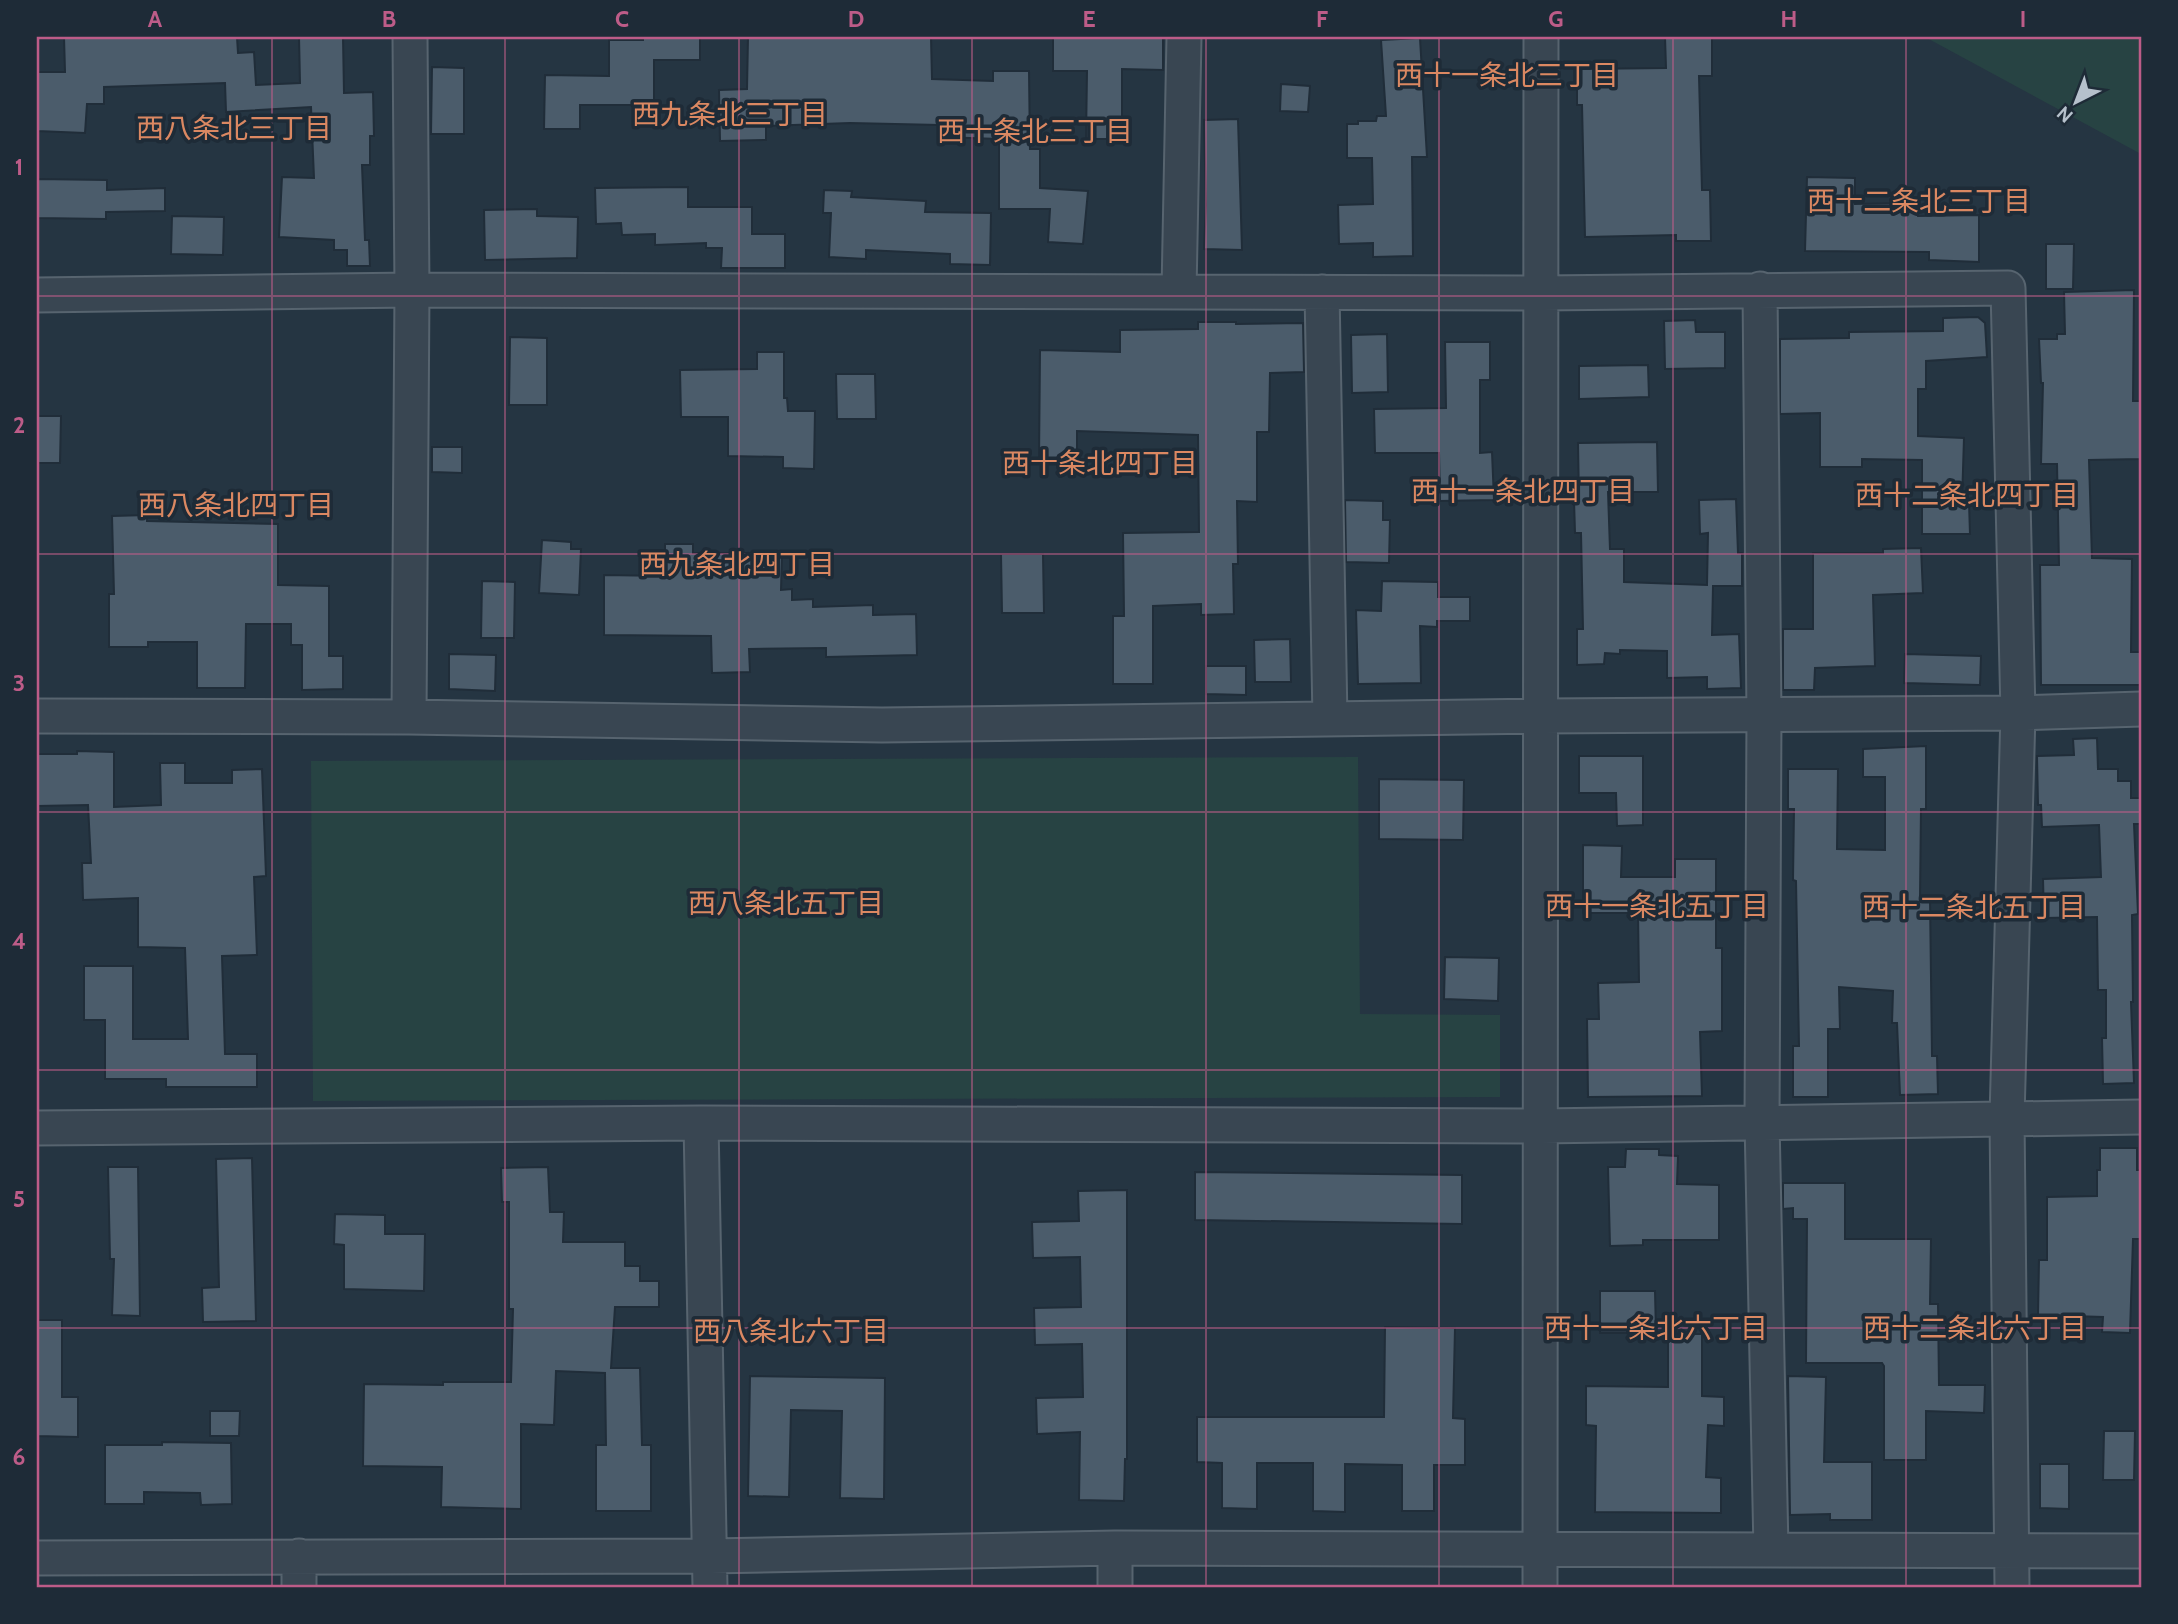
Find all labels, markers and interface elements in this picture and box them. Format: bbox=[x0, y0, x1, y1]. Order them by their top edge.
text: A bbox=[148, 5, 163, 33]
text: B bbox=[382, 5, 396, 33]
text: C bbox=[615, 5, 629, 33]
text: D bbox=[848, 5, 864, 33]
text: E bbox=[1082, 5, 1096, 33]
text: F bbox=[1316, 5, 1328, 33]
text: G bbox=[1548, 5, 1564, 33]
text: H bbox=[1781, 5, 1797, 33]
text: I bbox=[2020, 5, 2026, 33]
district label: 西十一条北三丁目 bbox=[1395, 58, 1619, 92]
north arrow bbox=[2042, 66, 2112, 136]
district label: 西九条北三丁目 bbox=[632, 97, 828, 131]
text: N bbox=[2052, 101, 2078, 127]
district label: 西八条北三丁目 bbox=[136, 111, 332, 145]
district label: 西十条北三丁目 bbox=[937, 114, 1133, 148]
text: 1 bbox=[15, 153, 23, 181]
district label: 西十二条北三丁目 bbox=[1807, 184, 2031, 218]
text: 2 bbox=[13, 411, 25, 439]
district label: 西十条北四丁目 bbox=[1002, 446, 1198, 480]
district label: 西十一条北四丁目 bbox=[1411, 474, 1635, 508]
district label: 西十二条北四丁目 bbox=[1855, 478, 2079, 512]
district label: 西八条北四丁目 bbox=[138, 488, 334, 522]
district label: 西九条北四丁目 bbox=[639, 547, 835, 581]
text: 3 bbox=[13, 669, 25, 697]
district label: 西八条北五丁目 bbox=[688, 886, 884, 920]
district label: 西十一条北五丁目 bbox=[1545, 889, 1769, 923]
district label: 西十二条北五丁目 bbox=[1862, 890, 2086, 924]
text: 4 bbox=[12, 927, 26, 955]
text: 5 bbox=[13, 1185, 25, 1213]
district label: 西十一条北六丁目 bbox=[1544, 1311, 1768, 1345]
district label: 西十二条北六丁目 bbox=[1863, 1311, 2087, 1345]
district label: 西八条北六丁目 bbox=[693, 1314, 889, 1348]
text: 6 bbox=[13, 1443, 25, 1471]

